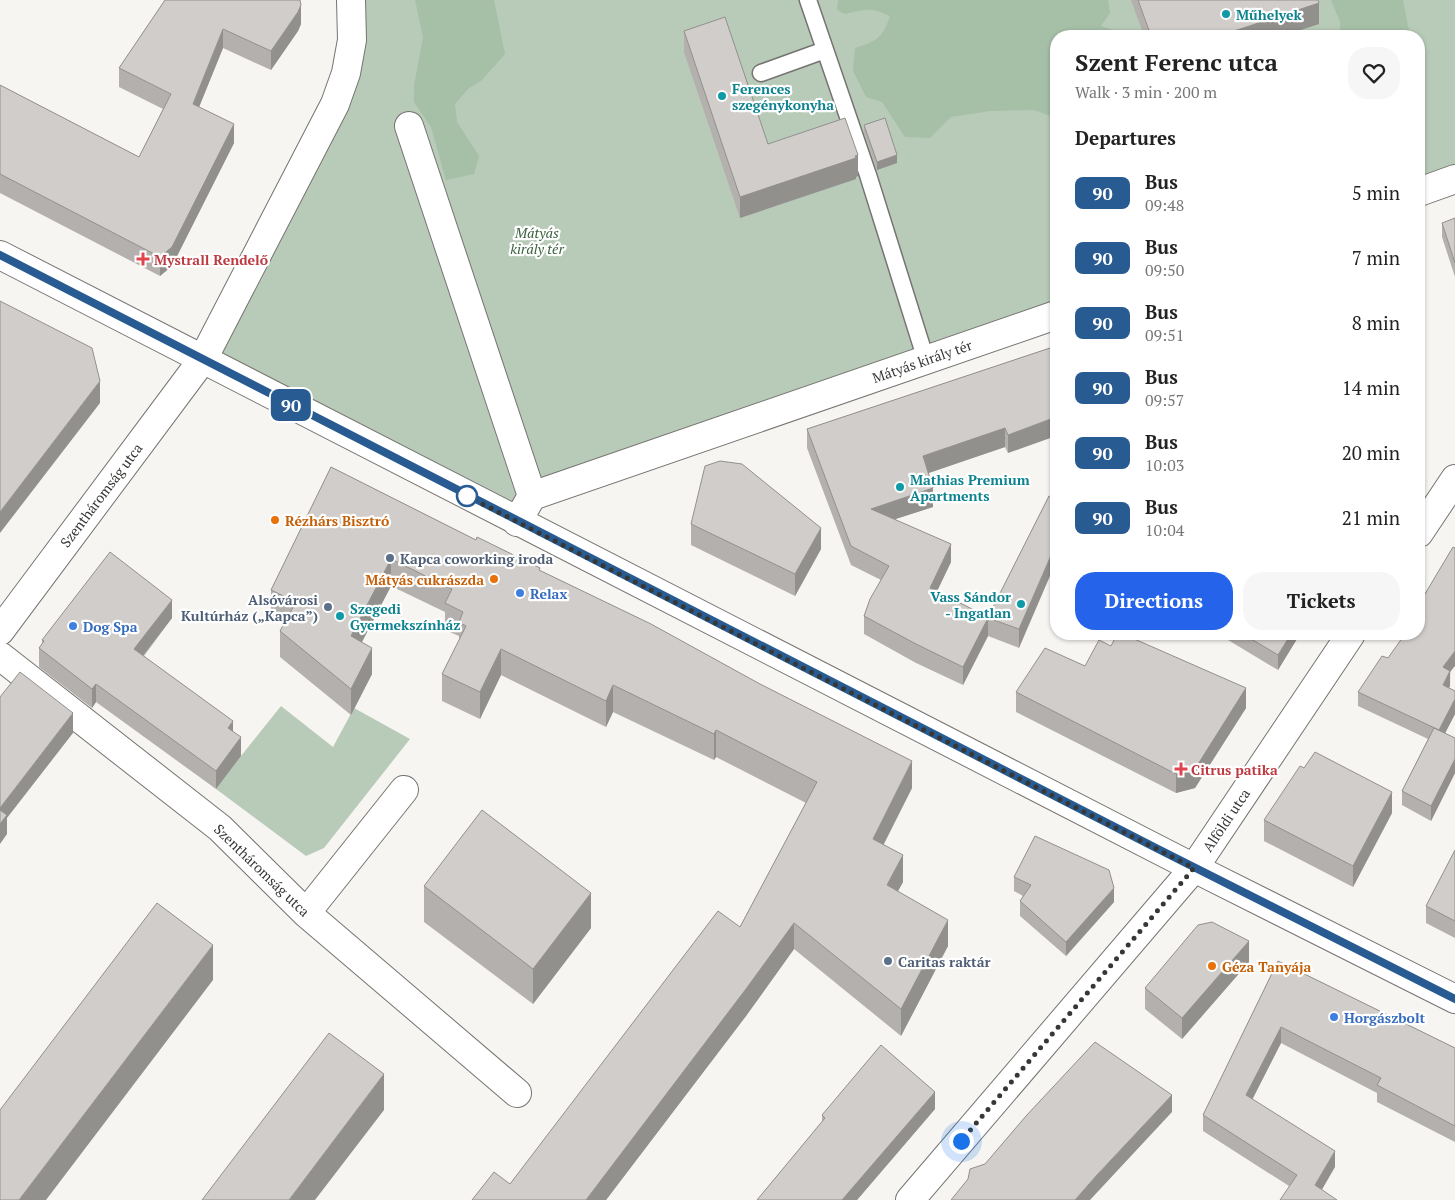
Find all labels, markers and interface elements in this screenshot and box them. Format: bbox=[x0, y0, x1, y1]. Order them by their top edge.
place label: Műhelyek bbox=[1236, 5, 1303, 24]
marker: Műhelyek bbox=[1220, 8, 1232, 20]
text: Szent Ferenc utca bbox=[1075, 46, 1278, 78]
button: heart bbox=[1348, 47, 1400, 99]
place label: Ferences szegénykonyha bbox=[732, 79, 834, 114]
text: Walk · 3 min · 200 m bbox=[1075, 81, 1217, 103]
marker: Ferences szegénykonyha bbox=[716, 90, 728, 102]
text: Departures bbox=[1075, 125, 1176, 150]
text: Bus bbox=[1145, 169, 1178, 194]
text: 5 min bbox=[1352, 180, 1400, 205]
text: 90 bbox=[1092, 181, 1113, 205]
text: 09:48 bbox=[1145, 194, 1184, 216]
park label: Mátyás király tér bbox=[510, 223, 564, 258]
text: Bus bbox=[1145, 234, 1178, 259]
text: 7 min bbox=[1352, 245, 1400, 270]
text: 90 bbox=[1092, 246, 1113, 270]
place label: Mystrall Rendelő bbox=[154, 250, 268, 269]
marker: Mystrall Rendelő bbox=[136, 252, 150, 266]
text: 09:50 bbox=[1145, 259, 1184, 281]
text: Bus bbox=[1145, 299, 1178, 324]
text: 8 min bbox=[1352, 310, 1400, 335]
text: 90 bbox=[1092, 311, 1113, 335]
text: 09:51 bbox=[1145, 324, 1184, 346]
street label: Mátyás király tér bbox=[870, 335, 975, 387]
text: Bus bbox=[1145, 364, 1178, 389]
text: 14 min bbox=[1342, 375, 1400, 400]
text: 90 bbox=[1092, 376, 1113, 400]
line badge: 90 bbox=[268, 389, 314, 421]
text: 09:57 bbox=[1145, 389, 1184, 411]
text: 90 bbox=[281, 393, 301, 417]
text: Bus bbox=[1145, 429, 1178, 454]
street label: Szentháromság utca bbox=[56, 439, 146, 551]
text: 20 min bbox=[1342, 440, 1400, 465]
text: 90 bbox=[1092, 441, 1113, 465]
text: 10:03 bbox=[1145, 454, 1184, 476]
place label: Mathias Premium Apartments bbox=[910, 470, 1030, 505]
marker: Mathias Premium Apartments bbox=[894, 481, 906, 493]
unlabelled marker bbox=[456, 485, 478, 507]
text: Bus bbox=[1145, 494, 1178, 519]
text: 21 min bbox=[1342, 505, 1400, 530]
text: 90 bbox=[1092, 506, 1113, 530]
place label: Rézhárs Bisztró bbox=[285, 511, 389, 530]
marker: Rézhárs Bisztró bbox=[269, 514, 281, 526]
text: 10:04 bbox=[1145, 519, 1184, 541]
place label: Kapca coworking iroda bbox=[400, 549, 553, 568]
marker: Kapca coworking iroda bbox=[384, 552, 396, 564]
place label: Mátyás cukrászda bbox=[365, 570, 484, 589]
button: Directions bbox=[1075, 572, 1233, 630]
button: Tickets bbox=[1243, 572, 1400, 630]
marker: Mátyás cukrászda bbox=[488, 573, 500, 585]
place label: Relax bbox=[530, 584, 567, 603]
marker: Relax bbox=[514, 587, 526, 599]
place label: Vass Sándor - Ingatlan bbox=[930, 587, 1011, 622]
place label: Alsóvárosi Kultúrház („Kapca”) bbox=[181, 590, 318, 625]
marker: Vass Sándor - Ingatlan bbox=[1015, 598, 1027, 610]
place label: Szegedi Gyermekszínház bbox=[350, 599, 460, 634]
marker: Alsóvárosi Kultúrház („Kapca”) bbox=[322, 601, 334, 613]
marker: Szegedi Gyermekszínház bbox=[334, 610, 346, 622]
place label: Dog Spa bbox=[83, 617, 138, 636]
marker: Dog Spa bbox=[67, 620, 79, 632]
place label: Citrus patika bbox=[1191, 760, 1278, 779]
marker: Citrus patika bbox=[1175, 763, 1187, 775]
street label: Alföldi utca bbox=[1198, 785, 1254, 855]
street label: Szentháromság utca bbox=[210, 819, 314, 921]
place label: Caritas raktár bbox=[898, 952, 990, 971]
marker: Caritas raktár bbox=[882, 955, 894, 967]
place label: Géza Tanyája bbox=[1222, 957, 1312, 976]
marker: Géza Tanyája bbox=[1206, 960, 1218, 972]
place label: Horgászbolt bbox=[1344, 1008, 1426, 1027]
marker: Horgászbolt bbox=[1328, 1011, 1340, 1023]
your location bbox=[949, 1129, 974, 1154]

